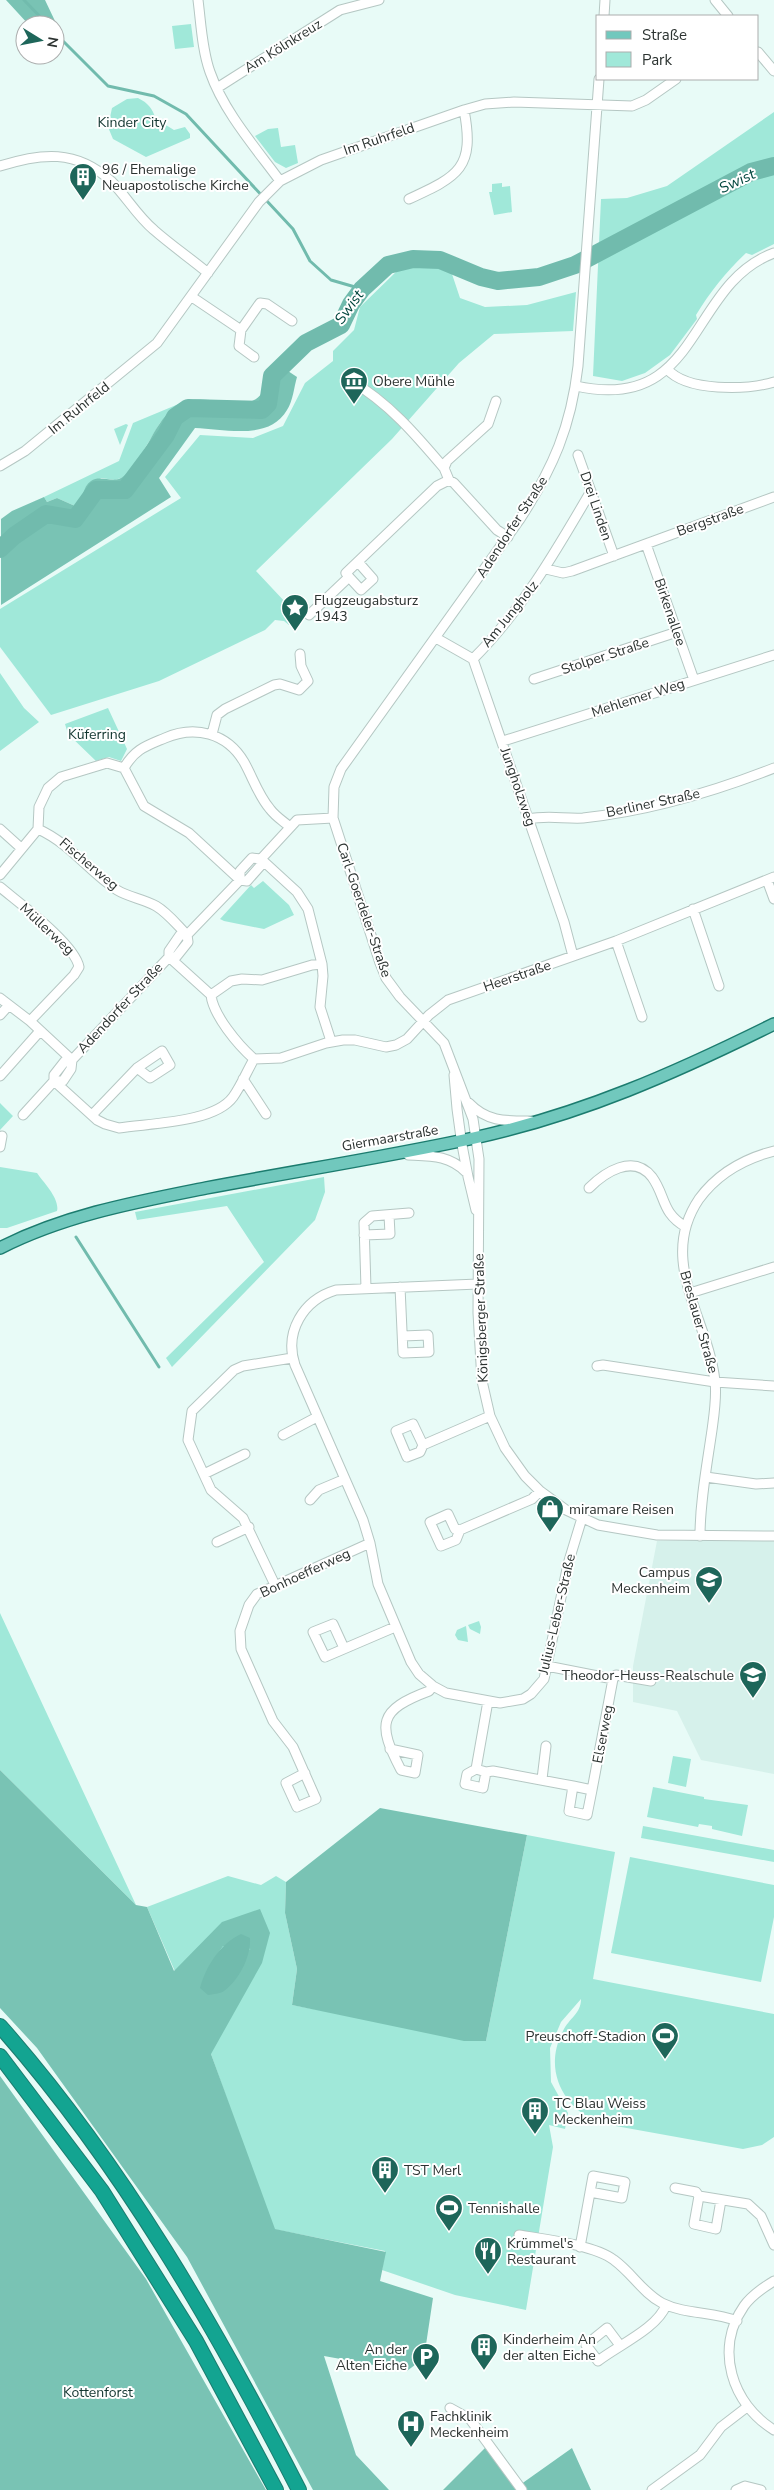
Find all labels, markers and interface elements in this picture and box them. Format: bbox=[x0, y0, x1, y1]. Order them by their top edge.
street label: Am Kölnkreuz bbox=[241, 14, 326, 77]
north arrow bbox=[15, 15, 65, 65]
legend bbox=[596, 15, 759, 80]
text: Straße bbox=[642, 25, 687, 45]
text: N bbox=[42, 35, 63, 49]
text: Park bbox=[642, 50, 672, 70]
park label: Kinder City bbox=[97, 113, 167, 132]
street label: Im Ruhrfeld bbox=[341, 118, 417, 160]
place label: 96 / Ehemalige Neuapostolische Kirche bbox=[102, 160, 249, 195]
building icon: 96 / Ehemalige Neuapostolische Kirche bbox=[68, 162, 98, 201]
water label: Swist bbox=[716, 164, 759, 198]
water label: Swist bbox=[330, 285, 369, 328]
museum icon: Obere Mühle bbox=[339, 366, 369, 405]
place label: Obere Mühle bbox=[373, 372, 455, 391]
street label: Im Ruhrfeld bbox=[44, 377, 114, 439]
street label: Drei Linden bbox=[575, 469, 617, 543]
street label: Adendorfer Straße bbox=[472, 473, 552, 581]
street label: Bergstraße bbox=[674, 499, 746, 541]
street label: Am Jungholz bbox=[477, 576, 543, 651]
street label: Birkenallee bbox=[650, 576, 690, 648]
place label: Flugzeugabsturz 1943 bbox=[314, 591, 419, 626]
place icon: Flugzeugabsturz 1943 bbox=[280, 593, 310, 632]
street label: Stolper Straße bbox=[559, 633, 651, 679]
street label: Mehlemer Weg bbox=[589, 674, 687, 722]
park label: Küferring bbox=[68, 725, 126, 744]
street label: Jungholzweg bbox=[495, 744, 540, 829]
street label: Berliner Straße bbox=[604, 784, 702, 822]
street label: Fischerweg bbox=[55, 833, 123, 895]
street label: Carl-Goerdeler-Straße bbox=[332, 840, 396, 980]
street label: Müllerweg bbox=[16, 899, 78, 959]
street label: Heerstraße bbox=[481, 956, 553, 996]
street label: Adendorfer Straße bbox=[73, 959, 167, 1057]
street label: Giermaarstraße bbox=[340, 1120, 440, 1156]
street label: Königsberger Straße bbox=[469, 1253, 493, 1383]
street label: Breslauer Straße bbox=[675, 1268, 723, 1376]
shop icon: miramare Reisen bbox=[535, 1494, 565, 1533]
place label: miramare Reisen bbox=[569, 1500, 674, 1519]
street label: Bonhoefferweg bbox=[257, 1544, 353, 1602]
street label: Julius-Leber-Straße bbox=[534, 1552, 580, 1677]
place label: Campus Meckenheim bbox=[611, 1563, 690, 1598]
school or university icon: Campus Meckenheim bbox=[694, 1565, 724, 1604]
school or university icon: Theodor-Heuss-Realschule bbox=[738, 1660, 768, 1699]
place label: Theodor-Heuss-Realschule bbox=[562, 1666, 734, 1685]
street label: Elserweg bbox=[588, 1703, 618, 1765]
sports icon: Preuschoff-Stadion bbox=[650, 2021, 680, 2060]
place label: Preuschoff-Stadion bbox=[525, 2027, 646, 2046]
place label: TC Blau Weiss Meckenheim bbox=[554, 2094, 646, 2129]
building icon: TC Blau Weiss Meckenheim bbox=[520, 2096, 550, 2135]
building icon: TST Merl bbox=[370, 2155, 400, 2194]
place label: TST Merl bbox=[404, 2161, 462, 2180]
sports icon: Tennishalle bbox=[434, 2193, 464, 2232]
place label: Tennishalle bbox=[468, 2199, 540, 2218]
place label: Krümmel's Restaurant bbox=[507, 2234, 576, 2269]
restaurant icon: Krümmel's Restaurant bbox=[473, 2236, 503, 2275]
place label: Kinderheim An der alten Eiche bbox=[503, 2330, 596, 2365]
building icon: Kinderheim An der alten Eiche bbox=[469, 2332, 499, 2371]
place label: An der Alten Eiche bbox=[336, 2340, 407, 2375]
parking icon: An der Alten Eiche bbox=[411, 2342, 441, 2381]
park label: Kottenforst bbox=[63, 2383, 133, 2402]
place label: Fachklinik Meckenheim bbox=[430, 2407, 509, 2442]
hospital icon: Fachklinik Meckenheim bbox=[396, 2409, 426, 2448]

